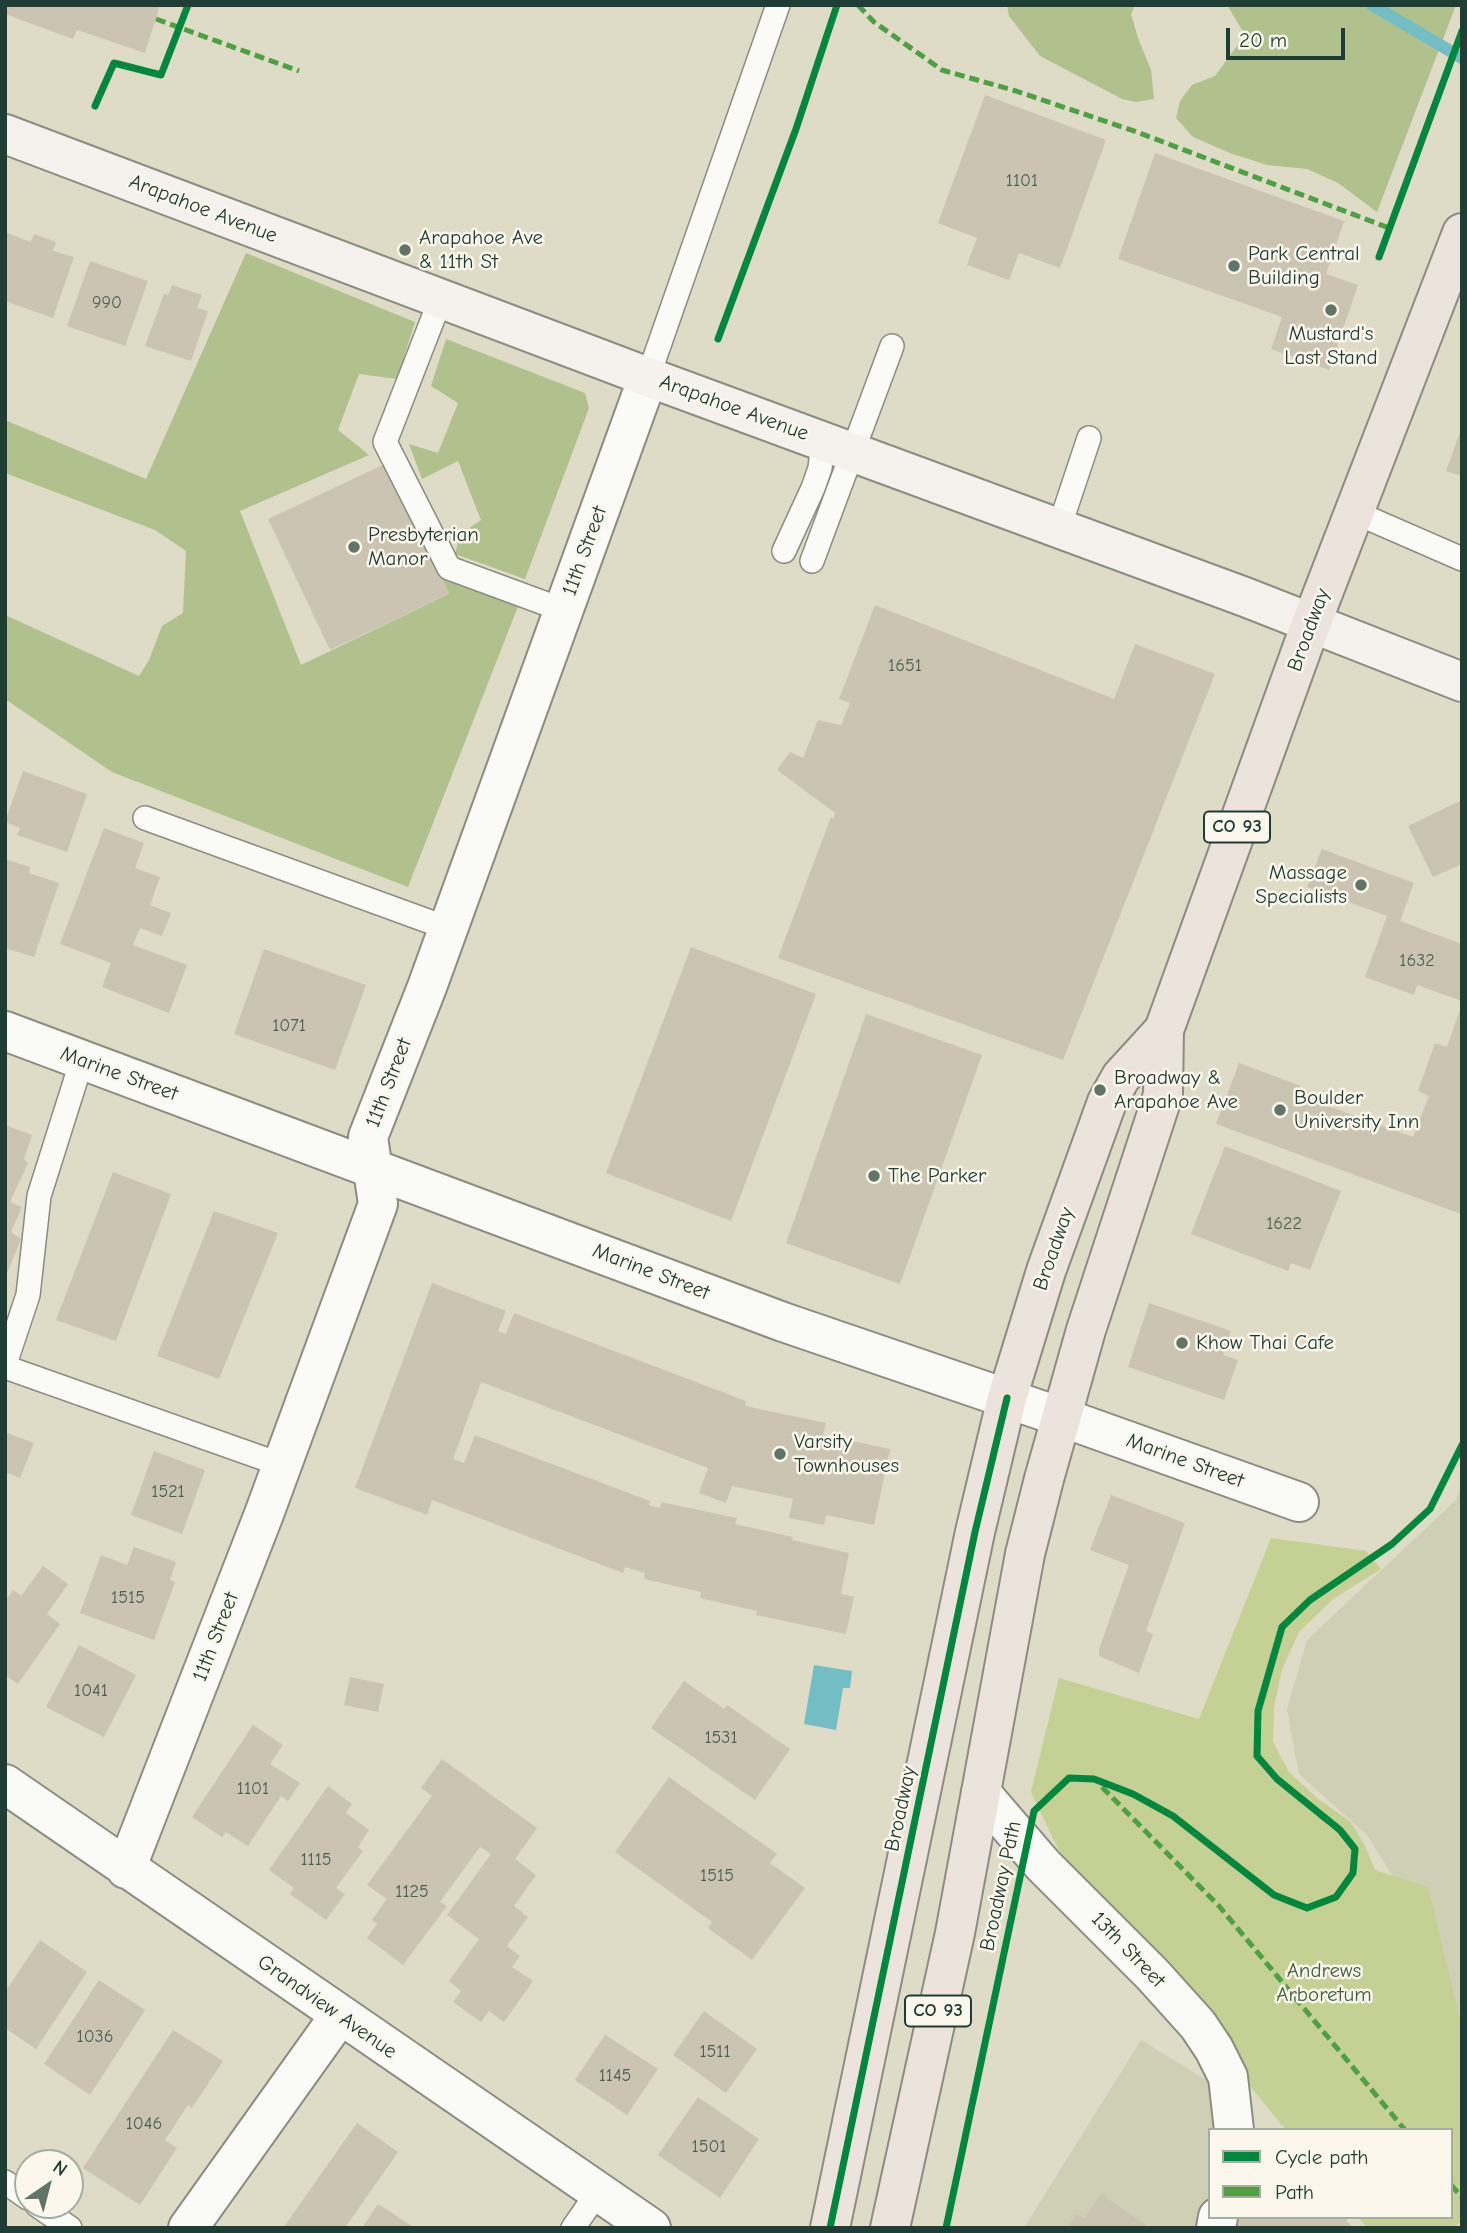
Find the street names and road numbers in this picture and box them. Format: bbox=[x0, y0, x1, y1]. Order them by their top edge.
street label: Arapahoe Avenue bbox=[125, 169, 281, 249]
street label: Arapahoe Avenue bbox=[656, 369, 812, 447]
street label: 11th Street bbox=[557, 503, 613, 599]
street label: Broadway bbox=[1282, 585, 1336, 675]
road number: CO 93 bbox=[1204, 812, 1270, 842]
street label: 11th Street bbox=[360, 1035, 418, 1131]
street label: Marine Street bbox=[57, 1041, 181, 1107]
street label: Broadway bbox=[1028, 1204, 1080, 1294]
street label: Marine Street bbox=[589, 1238, 713, 1306]
street label: Marine Street bbox=[1123, 1428, 1247, 1494]
street label: 11th Street bbox=[187, 1589, 245, 1685]
street label: Broadway bbox=[880, 1764, 922, 1854]
street label: Broadway Path bbox=[975, 1819, 1027, 1953]
street label: 13th Street bbox=[1086, 1907, 1170, 1993]
street label: Grandview Avenue bbox=[253, 1950, 401, 2064]
road number: CO 93 bbox=[905, 1996, 971, 2026]

